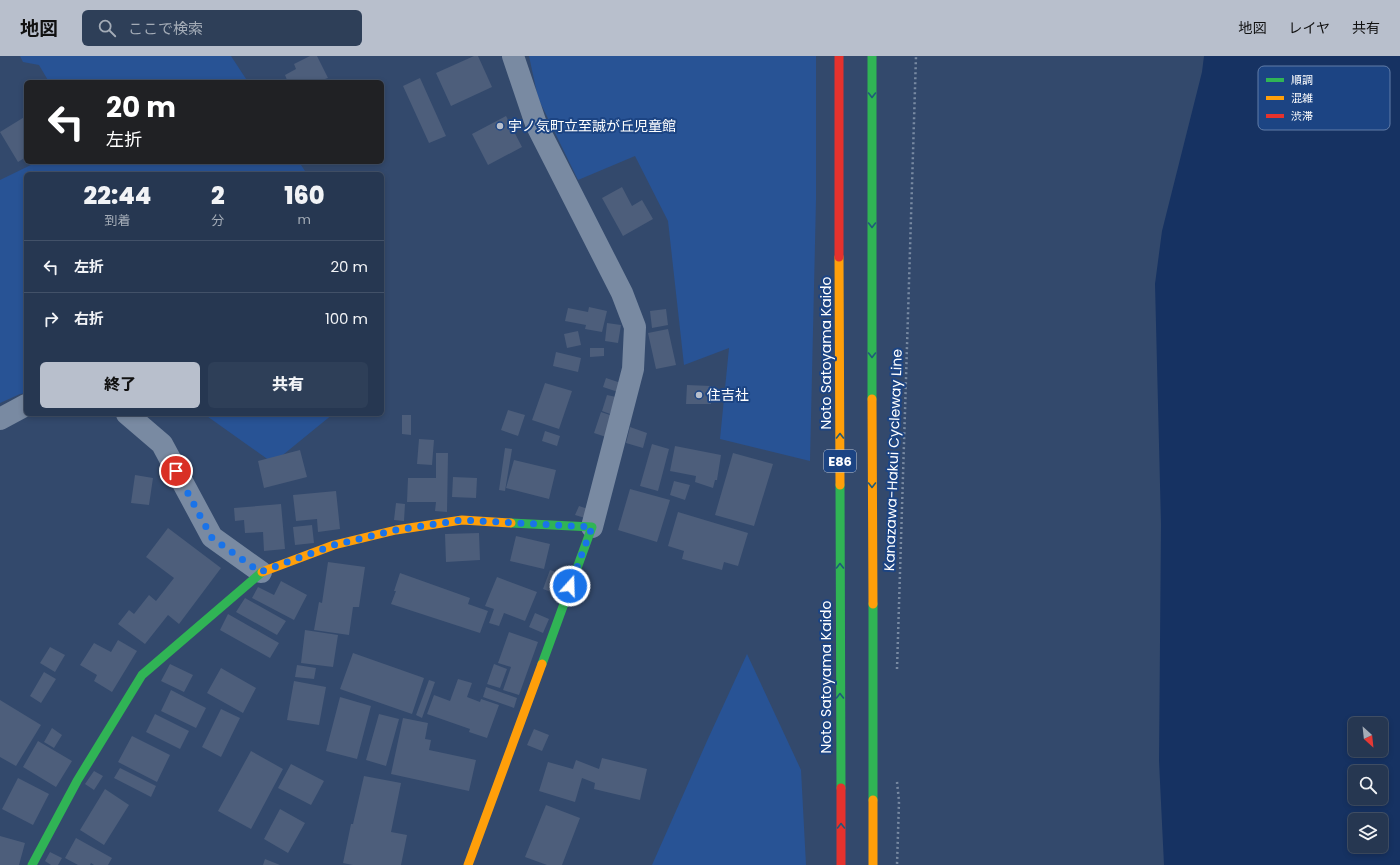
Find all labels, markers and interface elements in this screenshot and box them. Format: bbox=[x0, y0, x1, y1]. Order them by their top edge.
search box bbox=[82, 10, 362, 46]
text: 地図 bbox=[20, 15, 58, 42]
icon: search bbox=[96, 17, 118, 39]
text: ここで検索 bbox=[128, 18, 203, 39]
text: 地図 bbox=[1238, 18, 1266, 38]
text: レイヤ bbox=[1288, 18, 1330, 38]
text: 共有 bbox=[1352, 18, 1380, 38]
legend bbox=[1258, 66, 1390, 130]
text: 順調 bbox=[1291, 72, 1313, 88]
text: 20 m bbox=[106, 88, 176, 127]
text: 混雑 bbox=[1291, 90, 1313, 106]
one-way arrow bbox=[868, 92, 876, 98]
icon: left bbox=[40, 96, 92, 148]
text: 渋滞 bbox=[1291, 108, 1313, 124]
place label: 宇ノ気町立至誠が丘児童館 bbox=[508, 116, 676, 136]
marker: 宇ノ気町立至誠が丘児童館 bbox=[495, 121, 505, 131]
text: 左折 bbox=[106, 127, 142, 152]
text: 22:44 bbox=[84, 179, 151, 212]
text: 2 bbox=[211, 179, 225, 212]
text: 160 bbox=[284, 179, 324, 212]
text: m bbox=[298, 210, 311, 229]
text: 到着 bbox=[104, 211, 130, 230]
text: 分 bbox=[211, 211, 224, 230]
one-way arrow bbox=[868, 222, 876, 228]
icon: left bbox=[40, 256, 62, 278]
text: 左折 bbox=[74, 256, 104, 277]
text: 20 m bbox=[330, 256, 368, 277]
street label: Noto Satoyama Kaido bbox=[816, 276, 836, 430]
icon: right bbox=[40, 308, 62, 330]
text: 右折 bbox=[74, 308, 104, 329]
text: 100 m bbox=[325, 308, 368, 329]
street label: Kanazawa-Hakui Cycleway Line bbox=[879, 348, 907, 571]
one-way arrow bbox=[868, 352, 876, 358]
button: 終了 bbox=[40, 362, 200, 408]
button: 共有 bbox=[208, 362, 368, 408]
place label: 住吉社 bbox=[707, 385, 749, 405]
marker: 住吉社 bbox=[694, 390, 704, 400]
one-way arrow bbox=[836, 433, 844, 439]
road number: E86 bbox=[824, 450, 856, 472]
pin bbox=[159, 454, 193, 488]
icon: arrive bbox=[165, 460, 187, 482]
one-way arrow bbox=[868, 482, 876, 488]
one-way arrow bbox=[836, 563, 844, 569]
position arrow bbox=[549, 565, 591, 607]
street label: Noto Satoyama Kaido bbox=[816, 600, 836, 754]
one-way arrow bbox=[836, 693, 844, 699]
north arrow bbox=[1348, 717, 1388, 757]
map controls bbox=[1348, 717, 1388, 853]
button: search bbox=[1348, 765, 1388, 805]
button: layers bbox=[1348, 813, 1388, 853]
one-way arrow bbox=[837, 823, 845, 829]

